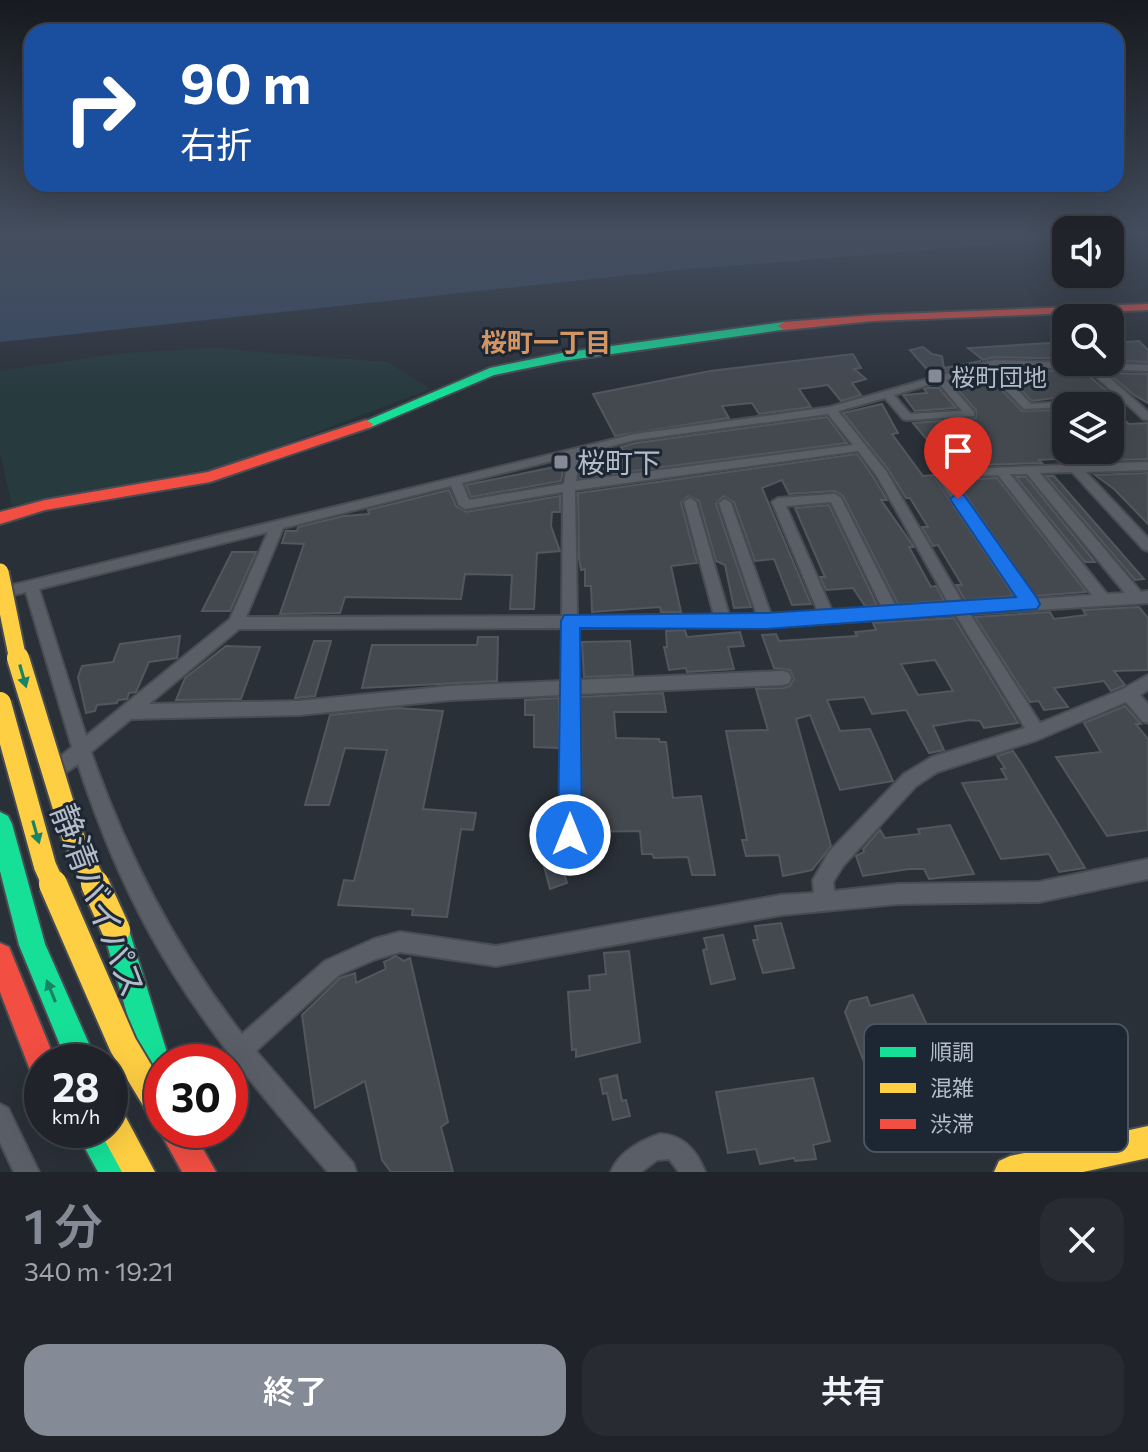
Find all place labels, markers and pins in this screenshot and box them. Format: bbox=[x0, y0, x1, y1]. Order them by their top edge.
place label: 桜町団地 bbox=[951, 362, 1047, 391]
marker: 桜町団地 bbox=[926, 367, 944, 385]
pin bbox=[924, 417, 992, 499]
place label: 桜町下 bbox=[577, 445, 661, 479]
marker: 桜町下 bbox=[552, 453, 570, 471]

